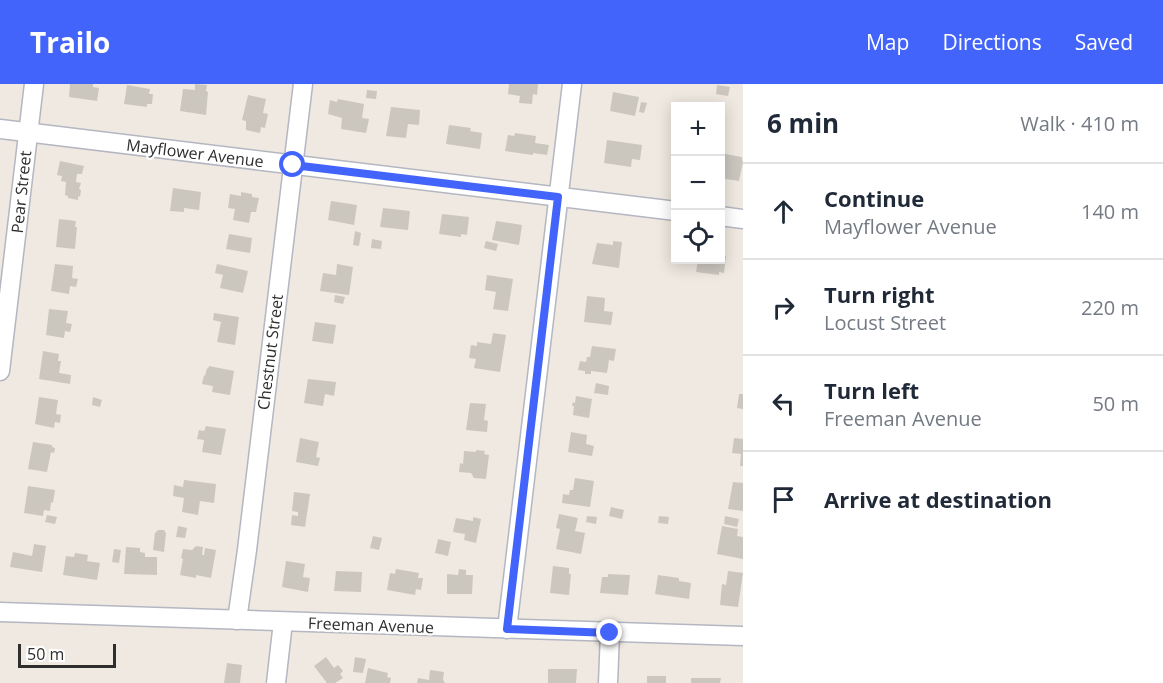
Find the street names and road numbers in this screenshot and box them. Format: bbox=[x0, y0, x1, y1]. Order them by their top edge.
street label: Mayflower Avenue bbox=[125, 134, 265, 172]
street label: Pear Street bbox=[6, 149, 36, 234]
street label: Chestnut Street bbox=[252, 293, 288, 411]
street label: Freeman Avenue bbox=[308, 612, 434, 638]

